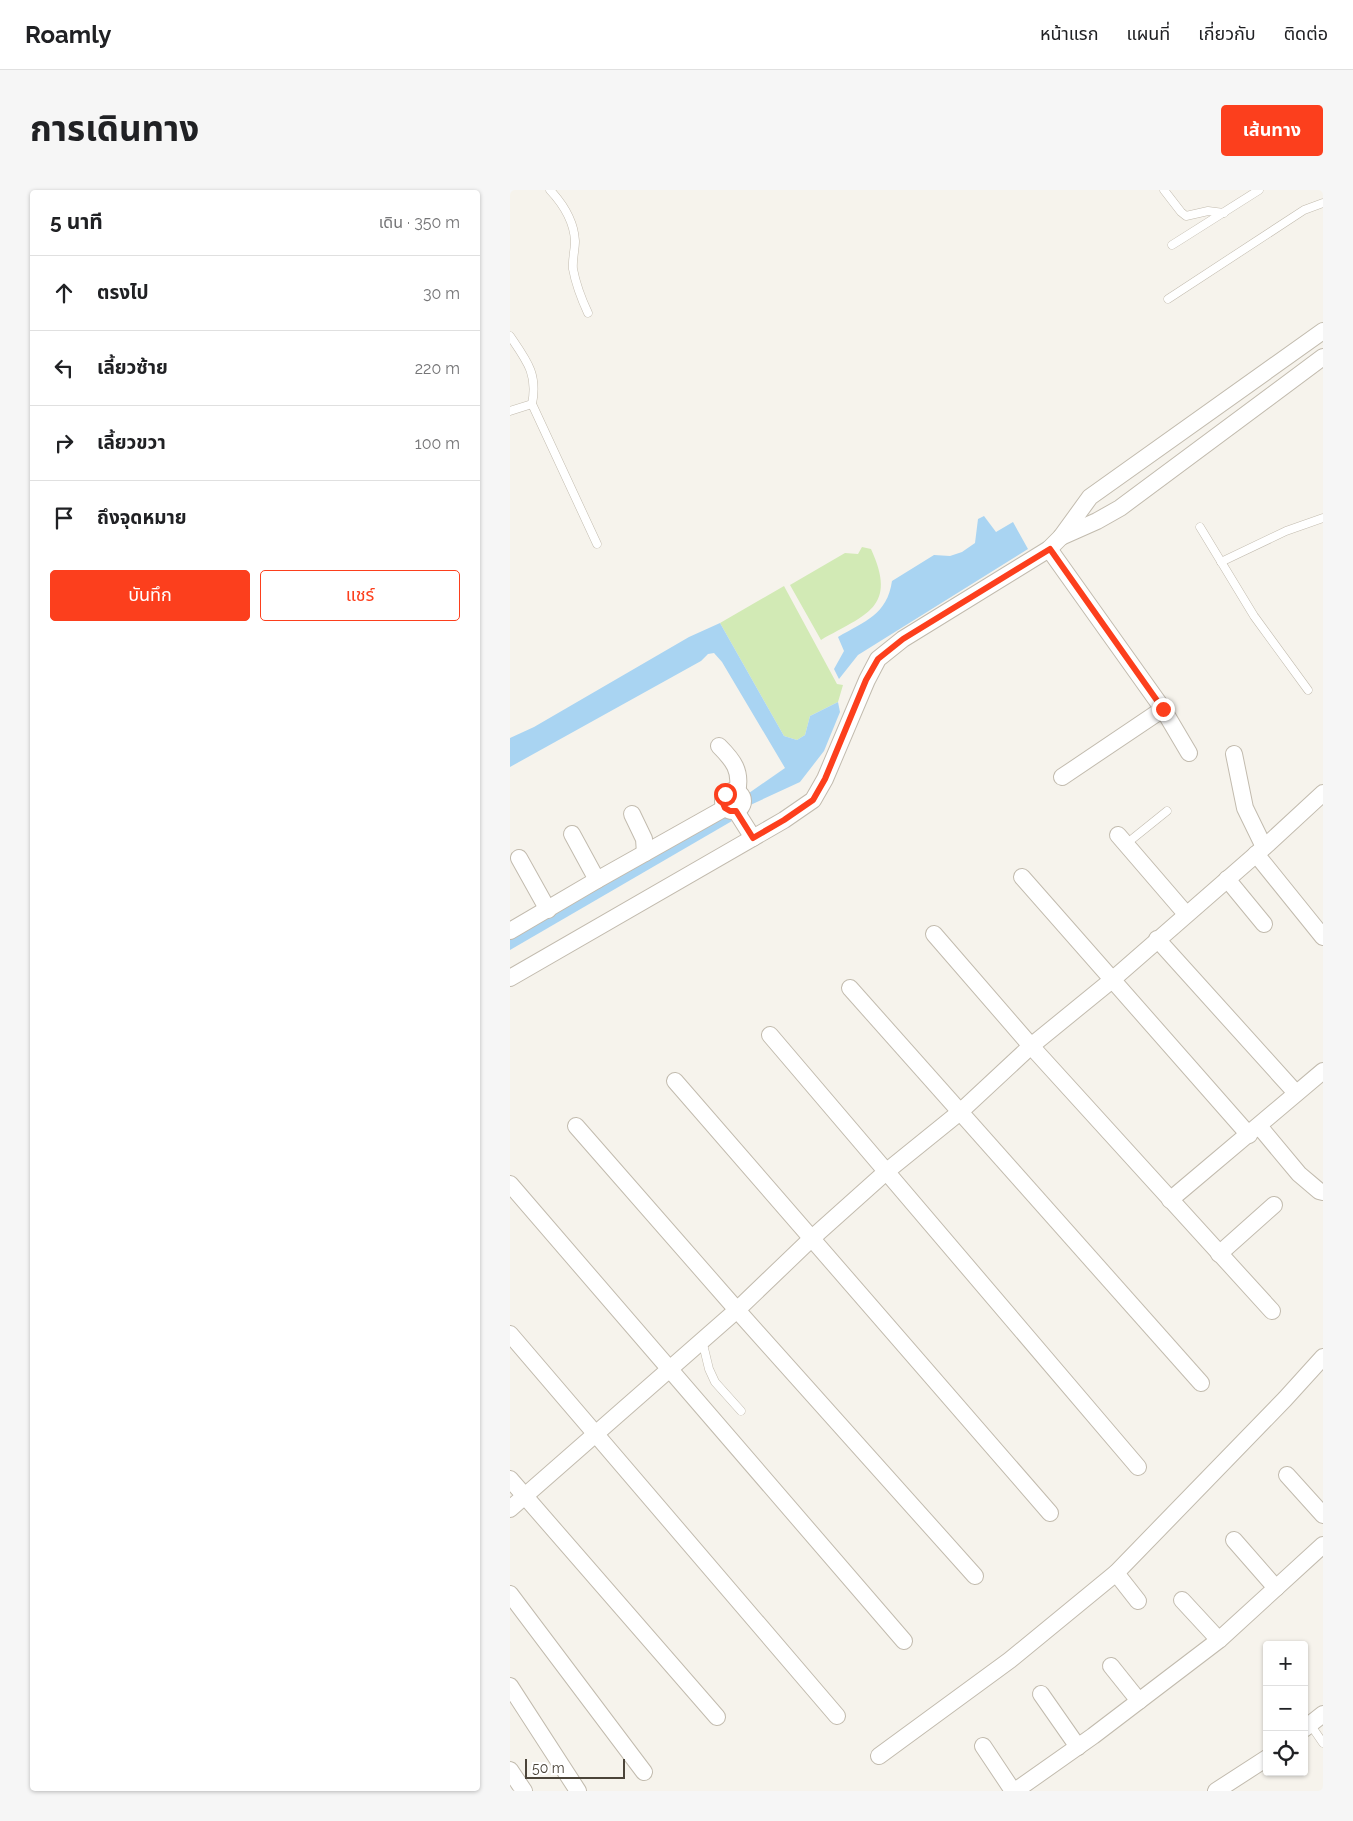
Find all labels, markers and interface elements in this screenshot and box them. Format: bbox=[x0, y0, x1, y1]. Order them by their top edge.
text: Roamly bbox=[25, 20, 111, 49]
text: หน้าแรก bbox=[1040, 23, 1098, 44]
text: แผนที่ bbox=[1126, 23, 1170, 44]
text: เกี่ยวกับ bbox=[1198, 23, 1256, 44]
text: ติดต่อ bbox=[1284, 23, 1328, 44]
button: เส้นทาง bbox=[1221, 105, 1323, 156]
text: การเดินทาง bbox=[30, 108, 199, 149]
text: 5 นาที bbox=[50, 209, 103, 234]
text: เดิน · 350 m bbox=[379, 213, 460, 232]
icon: ahead bbox=[50, 279, 78, 307]
text: ตรงไป bbox=[97, 281, 149, 303]
text: 30 m bbox=[423, 284, 460, 303]
icon: left bbox=[50, 354, 78, 382]
text: เลี้ยวซ้าย bbox=[97, 356, 168, 378]
text: 220 m bbox=[415, 359, 460, 378]
icon: right bbox=[50, 429, 78, 457]
text: เลี้ยวขวา bbox=[97, 431, 166, 453]
text: 100 m bbox=[415, 434, 460, 453]
icon: arrive bbox=[50, 504, 78, 532]
text: ถึงจุดหมาย bbox=[97, 506, 187, 528]
button: บันทึก bbox=[50, 570, 250, 621]
button: แชร์ bbox=[260, 570, 460, 621]
route end bbox=[1152, 698, 1175, 721]
route start bbox=[714, 783, 737, 806]
map controls bbox=[1263, 1641, 1308, 1776]
button: + bbox=[1263, 1641, 1308, 1686]
button: − bbox=[1263, 1686, 1308, 1731]
button: locate bbox=[1263, 1731, 1308, 1776]
scale bar bbox=[525, 1756, 625, 1779]
text: 50 m bbox=[532, 1760, 565, 1776]

